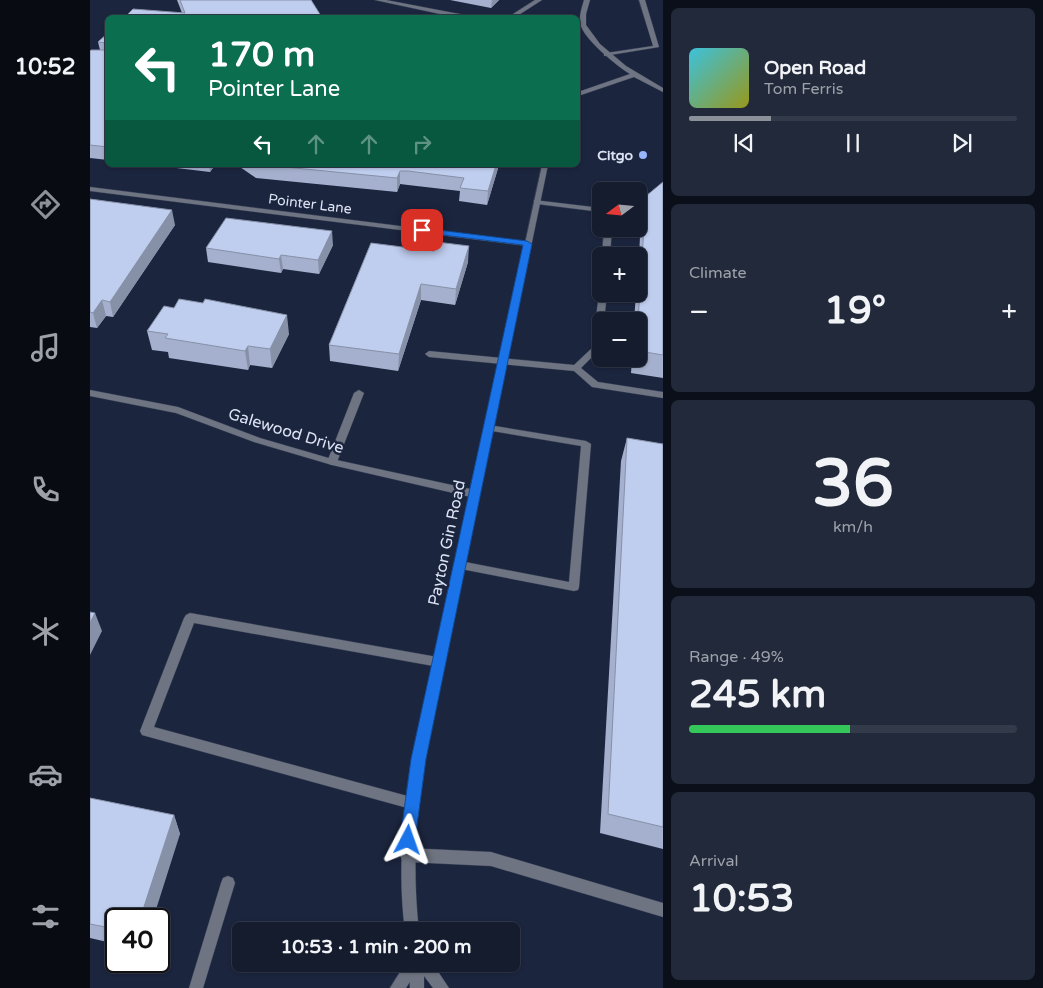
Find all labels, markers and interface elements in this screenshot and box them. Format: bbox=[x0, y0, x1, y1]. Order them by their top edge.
text: 170 m bbox=[208, 34, 315, 76]
icon: left bbox=[125, 35, 190, 100]
text: 10:52 bbox=[15, 54, 75, 80]
text: Open Road bbox=[764, 57, 866, 79]
text: Pointer Lane bbox=[208, 76, 340, 102]
text: Tom Ferris bbox=[764, 79, 843, 99]
icon: previous bbox=[730, 129, 758, 157]
icon: pause bbox=[839, 129, 867, 157]
icon: next bbox=[948, 129, 976, 157]
icon: left bbox=[249, 130, 277, 158]
icon: ahead bbox=[302, 130, 330, 158]
icon: ahead bbox=[355, 130, 383, 158]
icon: right bbox=[408, 130, 436, 158]
place label: Citgo bbox=[597, 147, 633, 164]
marker: Citgo bbox=[637, 149, 649, 161]
north arrow bbox=[592, 182, 648, 238]
map controls bbox=[592, 182, 647, 367]
icon: directions bbox=[28, 187, 63, 222]
street label: Pointer Lane bbox=[267, 190, 353, 218]
pin bbox=[401, 209, 443, 251]
icon: arrive bbox=[408, 216, 436, 244]
button: + bbox=[592, 247, 647, 302]
text: Climate bbox=[689, 263, 747, 283]
text: 19° bbox=[824, 288, 886, 334]
text: − bbox=[689, 295, 709, 329]
text: + bbox=[1001, 295, 1017, 329]
button: − bbox=[592, 312, 647, 367]
icon: music bbox=[28, 330, 63, 365]
street label: Galewood Drive bbox=[226, 404, 346, 458]
text: 36 bbox=[812, 445, 894, 524]
icon: phone bbox=[28, 472, 63, 507]
street label: Payton Gin Road bbox=[424, 478, 470, 608]
text: km/h bbox=[833, 517, 873, 537]
icon: climate bbox=[28, 614, 63, 649]
text: Range · 49% bbox=[689, 647, 784, 667]
text: 245 km bbox=[689, 672, 826, 718]
icon: car bbox=[28, 757, 63, 792]
position arrow bbox=[381, 813, 433, 865]
text: Arrival bbox=[689, 851, 738, 871]
text: 10:53 bbox=[689, 876, 794, 922]
icon: filters bbox=[28, 899, 63, 934]
speed limit sign: 40 bbox=[105, 908, 170, 973]
text: 10:53 · 1 min · 200 m bbox=[280, 936, 472, 958]

